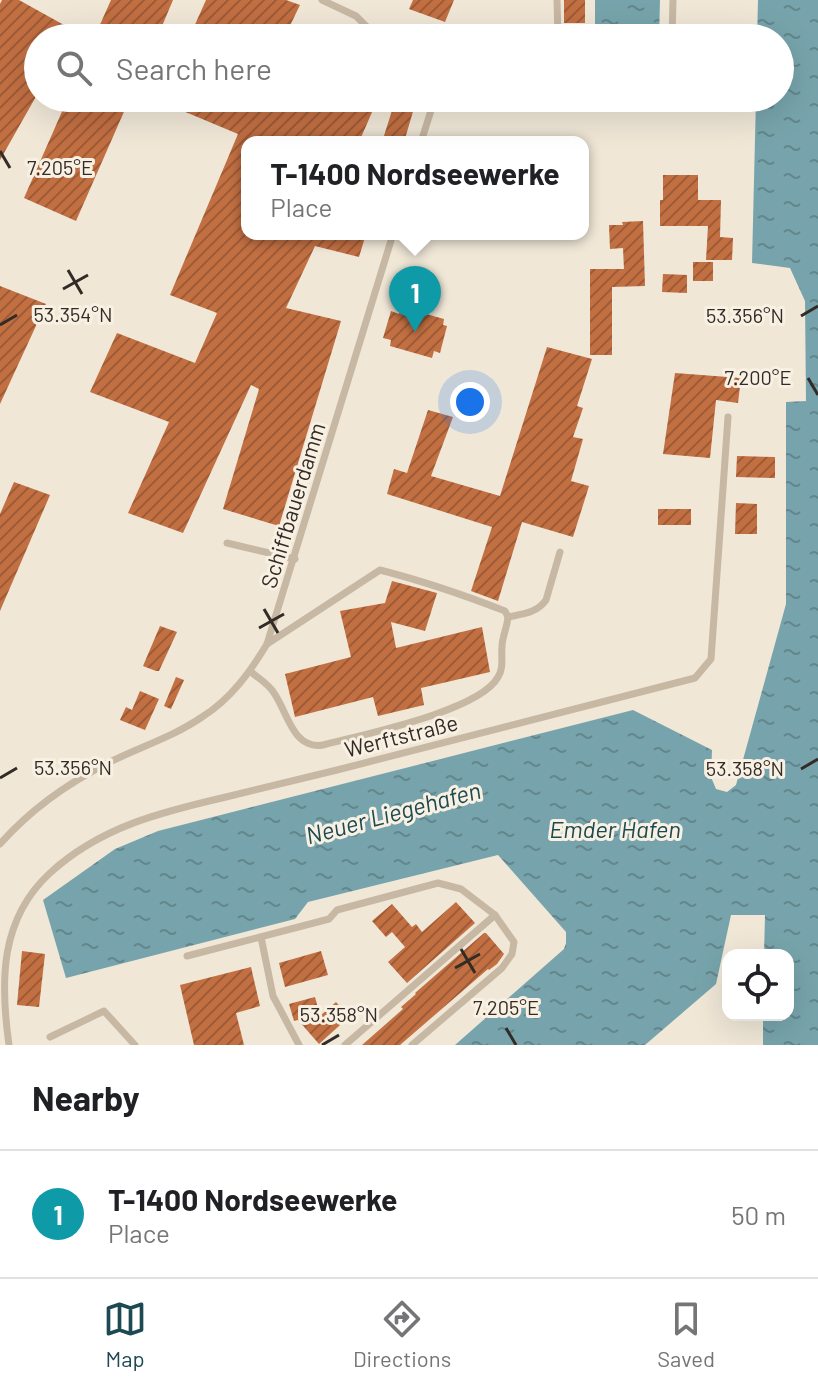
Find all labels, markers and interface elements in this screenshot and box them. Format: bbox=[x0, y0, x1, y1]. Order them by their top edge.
search box bbox=[24, 24, 794, 112]
icon: search bbox=[52, 46, 96, 90]
text: Search here bbox=[116, 50, 272, 86]
popup bbox=[241, 136, 589, 240]
text: 7.205°E bbox=[27, 155, 93, 179]
text: T-1400 Nordseewerke bbox=[270, 155, 560, 191]
text: Place bbox=[270, 191, 332, 222]
pin: 1 bbox=[389, 266, 441, 332]
text: 53.354°N bbox=[34, 302, 112, 326]
text: 53.356°N bbox=[706, 303, 784, 327]
text: 7.200°E bbox=[724, 365, 792, 389]
your location bbox=[450, 382, 490, 422]
street label: Schiffbauerdamm bbox=[254, 419, 330, 591]
street label: Werftstraße bbox=[342, 708, 460, 762]
text: 53.356°N bbox=[34, 755, 112, 779]
text: 53.358°N bbox=[706, 756, 784, 780]
water label: Neuer Liegehafen bbox=[302, 775, 484, 849]
water label: Emder Hafen bbox=[549, 814, 681, 843]
map controls bbox=[722, 949, 794, 1021]
button: locate bbox=[722, 949, 794, 1021]
text: 7.205°E bbox=[473, 995, 539, 1019]
text: 53.358°N bbox=[300, 1002, 378, 1026]
text: Nearby bbox=[32, 1077, 140, 1118]
text: T-1400 Nordseewerke bbox=[108, 1181, 397, 1217]
text: 1 bbox=[53, 1199, 63, 1230]
text: 50 m bbox=[731, 1199, 786, 1230]
text: Place bbox=[108, 1217, 170, 1248]
tab: Map bbox=[103, 1297, 147, 1371]
tab: Directions bbox=[353, 1297, 451, 1371]
tab: Saved bbox=[657, 1297, 715, 1371]

